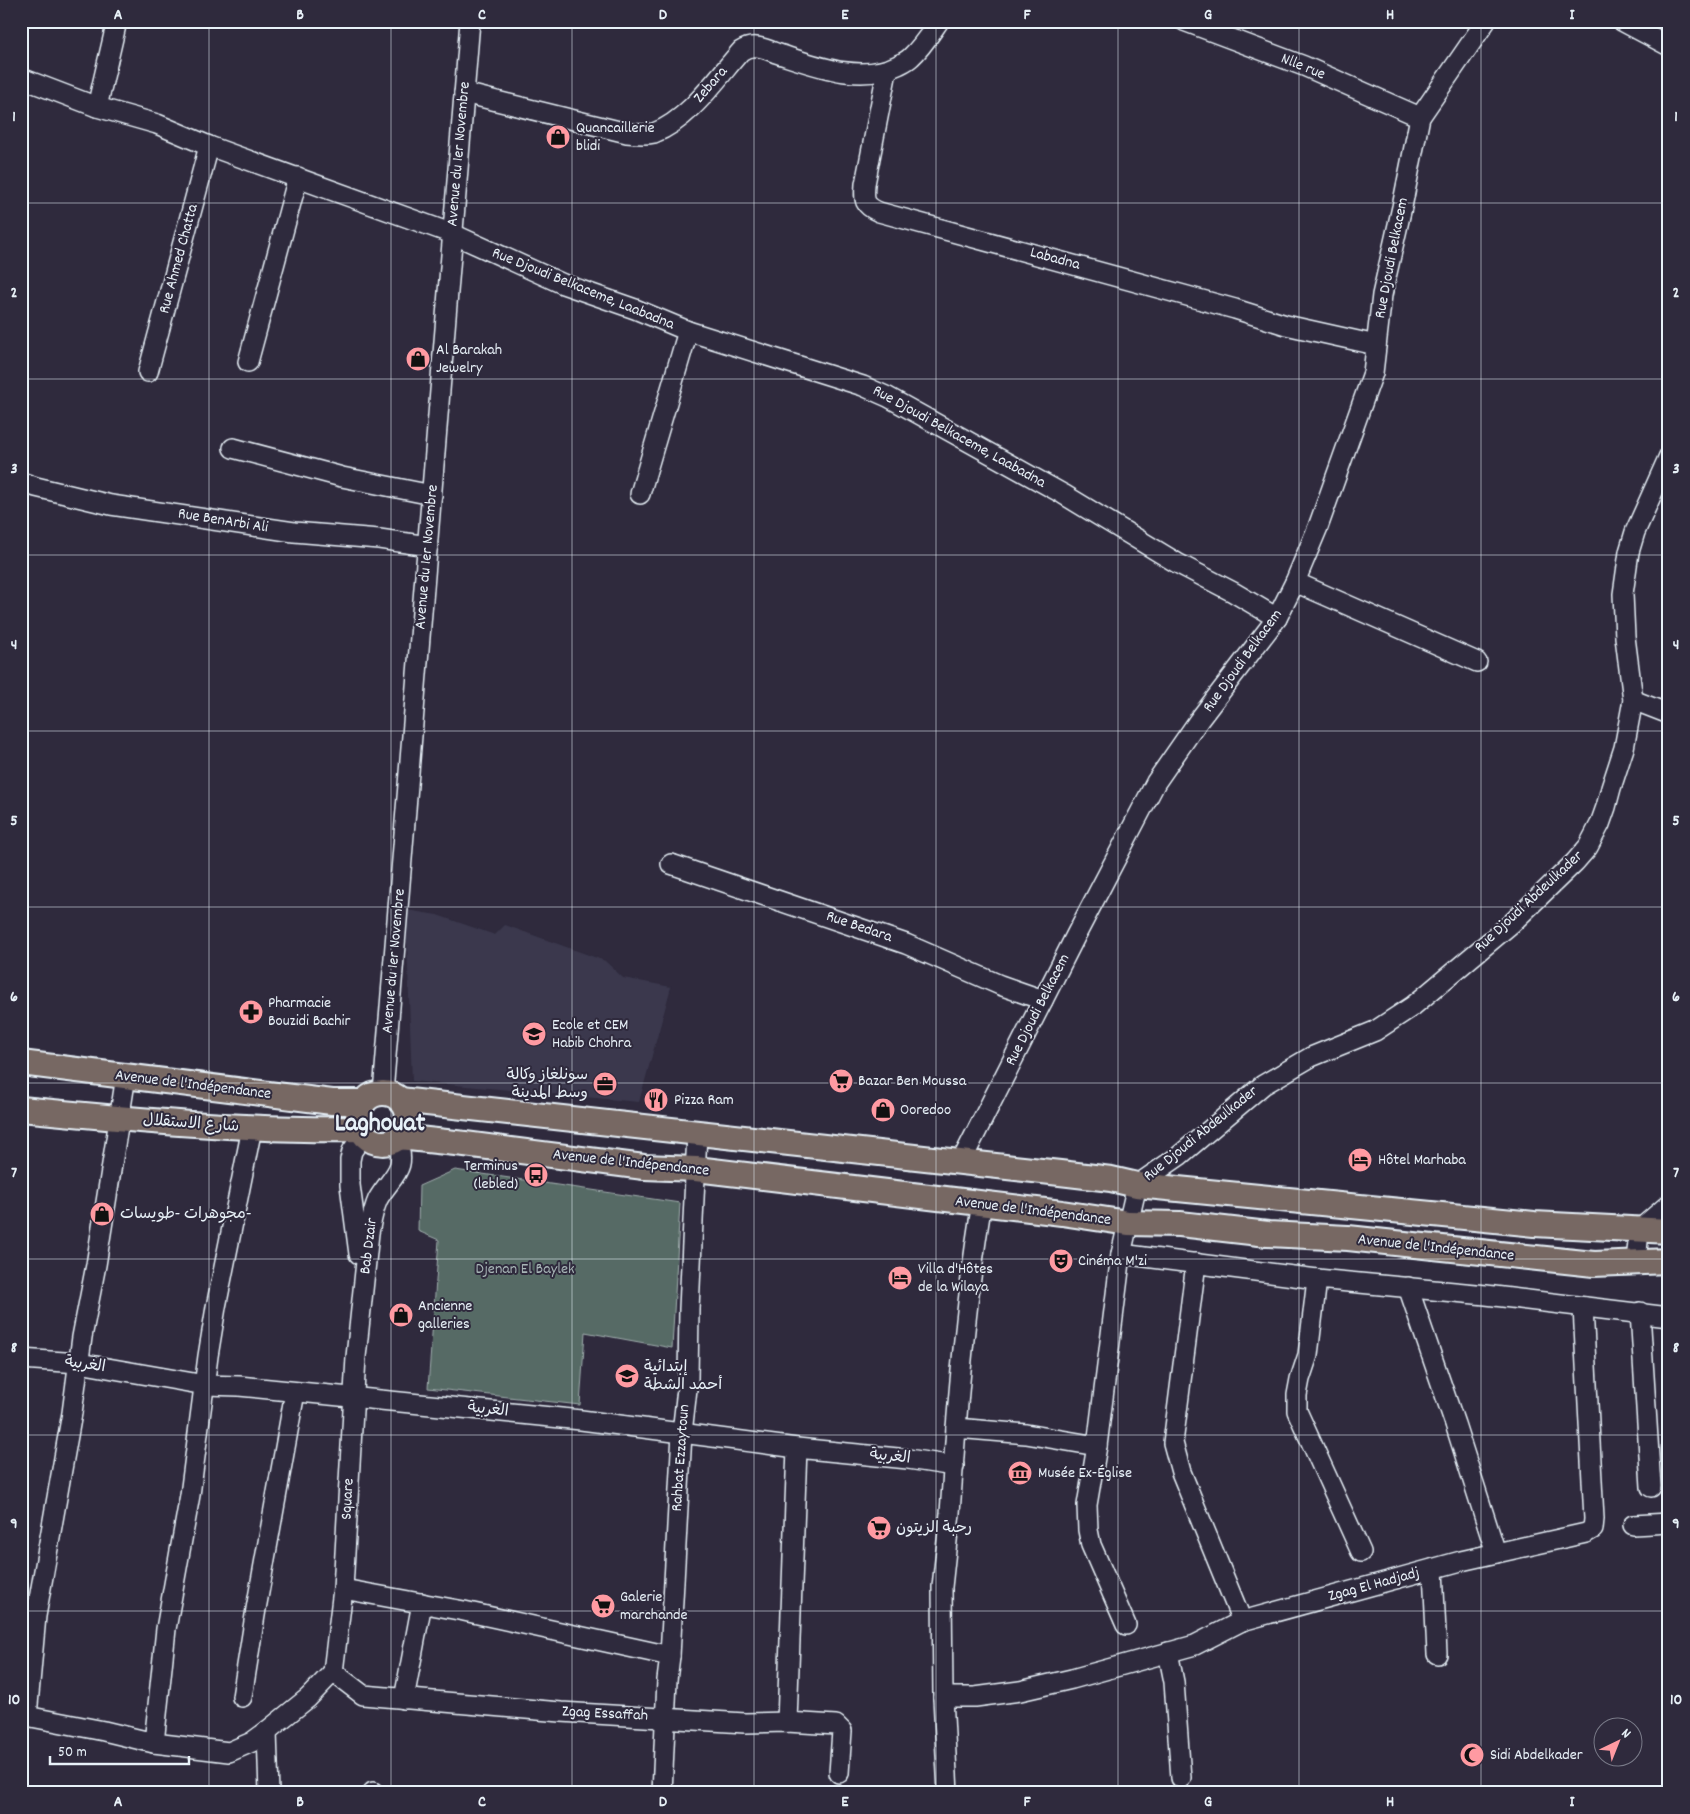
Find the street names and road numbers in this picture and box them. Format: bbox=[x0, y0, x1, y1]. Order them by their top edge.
street label: Nlle rue bbox=[1277, 48, 1329, 86]
street label: Zebara bbox=[689, 61, 734, 108]
street label: Avenue du 1er Novembre bbox=[441, 81, 477, 227]
street label: Rue Djoudi Belkacem bbox=[1369, 195, 1415, 321]
street label: Rue Ahmed Chatta bbox=[153, 201, 205, 316]
street label: Labadna bbox=[1027, 241, 1083, 277]
street label: Rue Djoudi Belkaceme, Laabadna bbox=[488, 242, 678, 336]
street label: Rue Djoudi Belkaceme, Laabadna bbox=[868, 380, 1050, 495]
street label: Avenue du 1er Novembre bbox=[409, 484, 445, 630]
street label: Rue BenArbi Ali bbox=[176, 503, 270, 539]
street label: Rue Djoudi Belkacem bbox=[1198, 605, 1288, 717]
street label: Rue Djoudi Abdeulkader bbox=[1469, 845, 1589, 959]
street label: Avenue du 1er Novembre bbox=[376, 888, 412, 1034]
street label: Rue Bedara bbox=[823, 905, 896, 949]
street label: Rue Djoudi Belkacem bbox=[1000, 950, 1076, 1070]
street label: Avenue de l'Indépendance bbox=[114, 1064, 272, 1106]
street label: Rue Djoudi Abdeulkader bbox=[1139, 1081, 1263, 1187]
street label: شارع الاستقلال bbox=[142, 1109, 240, 1139]
street label: Avenue de l'Indépendance bbox=[552, 1143, 710, 1183]
street label: Avenue de l'Indépendance bbox=[954, 1190, 1112, 1232]
street label: Bab Dzair bbox=[354, 1217, 384, 1275]
street label: Avenue de l'Indépendance bbox=[1357, 1228, 1515, 1268]
street label: الغربية bbox=[63, 1351, 107, 1379]
street label: الغربية bbox=[466, 1396, 510, 1424]
street label: Rahbat Ezzaytoun bbox=[666, 1404, 696, 1512]
street label: الغربية bbox=[868, 1443, 912, 1471]
street label: Square bbox=[335, 1478, 361, 1520]
street label: Zgag El Hadjadj bbox=[1326, 1562, 1422, 1608]
street label: Zgag Essaffah bbox=[561, 1700, 649, 1728]

